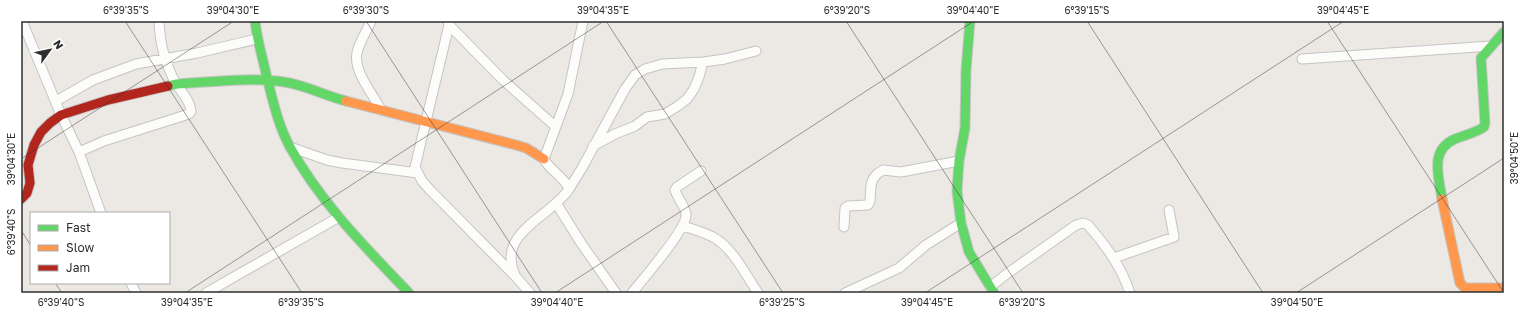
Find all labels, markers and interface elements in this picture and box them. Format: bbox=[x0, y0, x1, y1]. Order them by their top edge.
text: 6°39'35"S bbox=[103, 4, 149, 16]
text: 39°04'30"E bbox=[207, 4, 259, 16]
text: 6°39'30"S bbox=[343, 4, 389, 16]
text: 39°04'35"E bbox=[577, 4, 629, 16]
text: 6°39'20"S bbox=[824, 4, 870, 16]
text: 39°04'40"E bbox=[947, 4, 999, 16]
text: 6°39'15"S bbox=[1065, 4, 1110, 16]
text: 39°04'45"E bbox=[1317, 4, 1369, 16]
north arrow bbox=[30, 30, 70, 70]
text: N bbox=[51, 37, 67, 51]
text: 39°04'50"E bbox=[1508, 132, 1520, 184]
text: 39°04'30"E bbox=[5, 133, 17, 185]
text: 6°39'40"S bbox=[5, 209, 17, 255]
legend bbox=[30, 212, 170, 284]
text: Fast bbox=[66, 220, 91, 235]
text: Slow bbox=[66, 240, 94, 255]
text: Jam bbox=[66, 260, 90, 275]
text: 6°39'40"S bbox=[38, 296, 84, 308]
text: 39°04'35"E bbox=[161, 296, 213, 308]
text: 6°39'35"S bbox=[278, 296, 324, 308]
text: 39°04'40"E bbox=[531, 296, 583, 308]
text: 6°39'25"S bbox=[759, 296, 805, 308]
text: 39°04'45"E bbox=[901, 296, 953, 308]
text: 6°39'20"S bbox=[999, 296, 1045, 308]
text: 39°04'50"E bbox=[1271, 296, 1323, 308]

